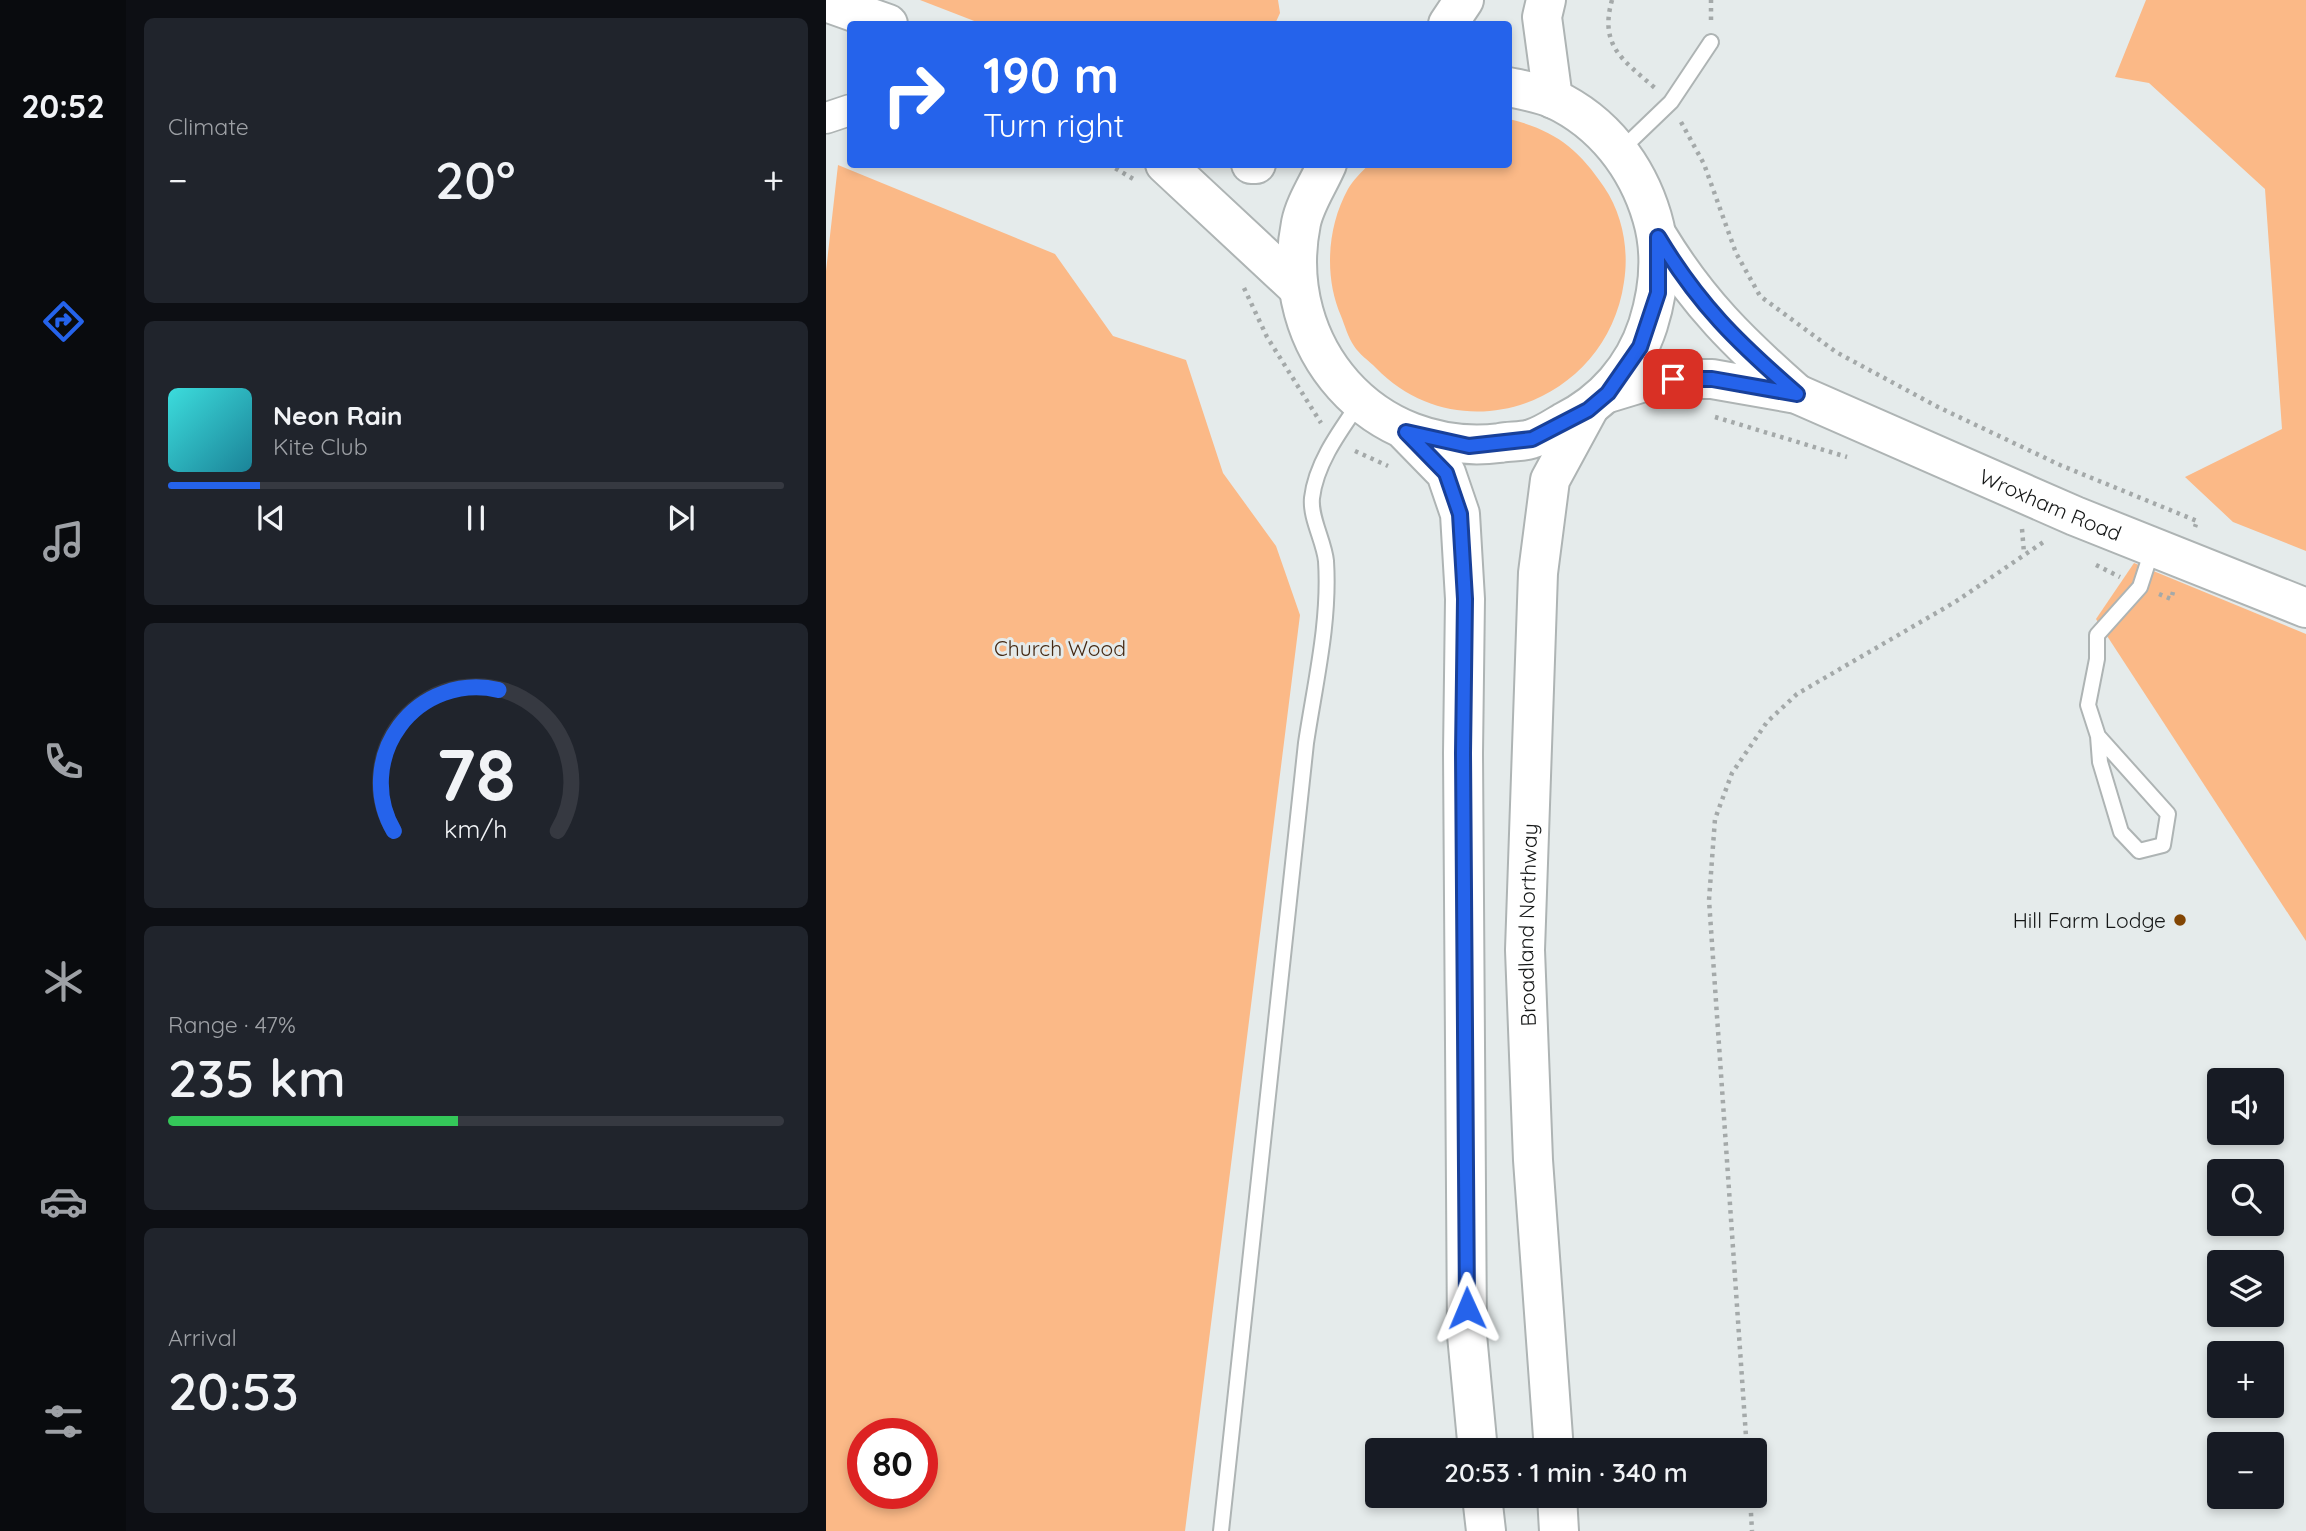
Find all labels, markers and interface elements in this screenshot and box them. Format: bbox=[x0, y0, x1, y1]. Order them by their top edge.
text: 190 m bbox=[983, 44, 1119, 105]
icon: right bbox=[868, 49, 959, 140]
text: 20:52 bbox=[21, 86, 105, 126]
text: Turn right bbox=[983, 105, 1124, 145]
text: Climate bbox=[168, 112, 249, 141]
text: 20° bbox=[435, 147, 515, 212]
text: − bbox=[168, 156, 188, 204]
text: + bbox=[763, 156, 784, 204]
icon: directions bbox=[39, 297, 88, 346]
pin bbox=[1643, 349, 1703, 409]
icon: arrive bbox=[1654, 360, 1692, 398]
text: Neon Rain bbox=[273, 399, 402, 432]
text: Kite Club bbox=[273, 432, 368, 461]
street label: Wroxham Road bbox=[1975, 463, 2125, 546]
icon: previous bbox=[252, 499, 290, 537]
icon: pause bbox=[457, 499, 495, 537]
icon: next bbox=[662, 499, 700, 537]
icon: music bbox=[39, 517, 88, 566]
park label: Church Wood bbox=[994, 635, 1126, 661]
text: 78 bbox=[436, 729, 516, 820]
icon: phone bbox=[39, 737, 88, 786]
text: km/h bbox=[444, 813, 508, 844]
street label: Broadland Northway bbox=[1512, 823, 1542, 1027]
place label: Hill Farm Lodge bbox=[2013, 907, 2166, 933]
marker: Hill Farm Lodge bbox=[2172, 912, 2188, 928]
icon: climate bbox=[39, 957, 88, 1006]
text: Range · 47% bbox=[168, 1010, 296, 1039]
text: 235 km bbox=[168, 1045, 346, 1110]
map controls bbox=[2207, 1068, 2284, 1509]
button: sound bbox=[2207, 1068, 2284, 1145]
button: search bbox=[2207, 1159, 2284, 1236]
icon: car bbox=[39, 1177, 88, 1226]
button: layers bbox=[2207, 1250, 2284, 1327]
position arrow bbox=[1430, 1271, 1504, 1345]
text: Arrival bbox=[168, 1323, 237, 1352]
button: + bbox=[2207, 1341, 2284, 1418]
text: 20:53 bbox=[168, 1358, 299, 1423]
icon: filters bbox=[39, 1397, 88, 1446]
speed limit sign: 80 bbox=[847, 1418, 938, 1509]
button: − bbox=[2207, 1432, 2284, 1509]
text: 20:53 · 1 min · 340 m bbox=[1444, 1456, 1688, 1489]

